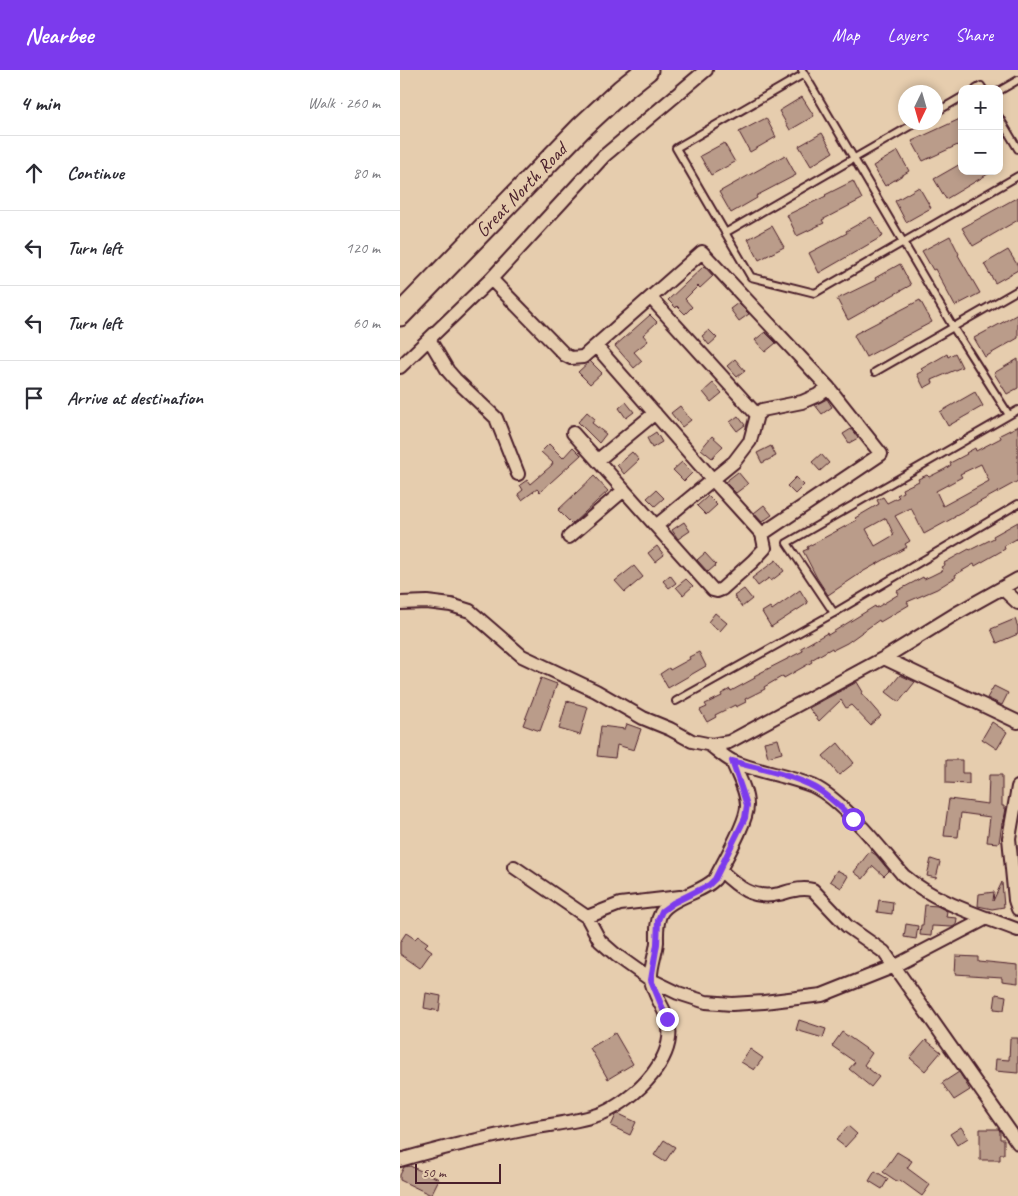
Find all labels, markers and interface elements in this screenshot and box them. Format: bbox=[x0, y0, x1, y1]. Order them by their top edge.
text: Nearbee bbox=[25, 20, 93, 50]
text: Map bbox=[832, 24, 860, 46]
text: Layers bbox=[888, 24, 927, 46]
text: Share bbox=[955, 24, 993, 46]
north arrow bbox=[898, 85, 943, 130]
map controls bbox=[958, 85, 1003, 175]
button: + bbox=[958, 85, 1003, 130]
text: 4 min bbox=[20, 90, 60, 116]
text: Walk · 260 m bbox=[308, 93, 380, 113]
button: − bbox=[958, 130, 1003, 175]
street label: Great North Road bbox=[470, 135, 574, 242]
icon: ahead bbox=[20, 159, 48, 187]
text: Continue bbox=[67, 161, 124, 185]
text: 80 m bbox=[353, 163, 380, 183]
icon: left bbox=[20, 234, 48, 262]
text: Turn left bbox=[67, 236, 122, 260]
text: 120 m bbox=[346, 238, 380, 258]
icon: left bbox=[20, 309, 48, 337]
text: Turn left bbox=[67, 311, 122, 335]
text: 60 m bbox=[353, 313, 380, 333]
icon: arrive bbox=[20, 384, 48, 412]
text: Arrive at destination bbox=[67, 386, 203, 410]
route start bbox=[842, 808, 865, 831]
route end bbox=[656, 1008, 679, 1031]
scale bar bbox=[415, 1161, 501, 1184]
text: 50 m bbox=[422, 1164, 446, 1181]

